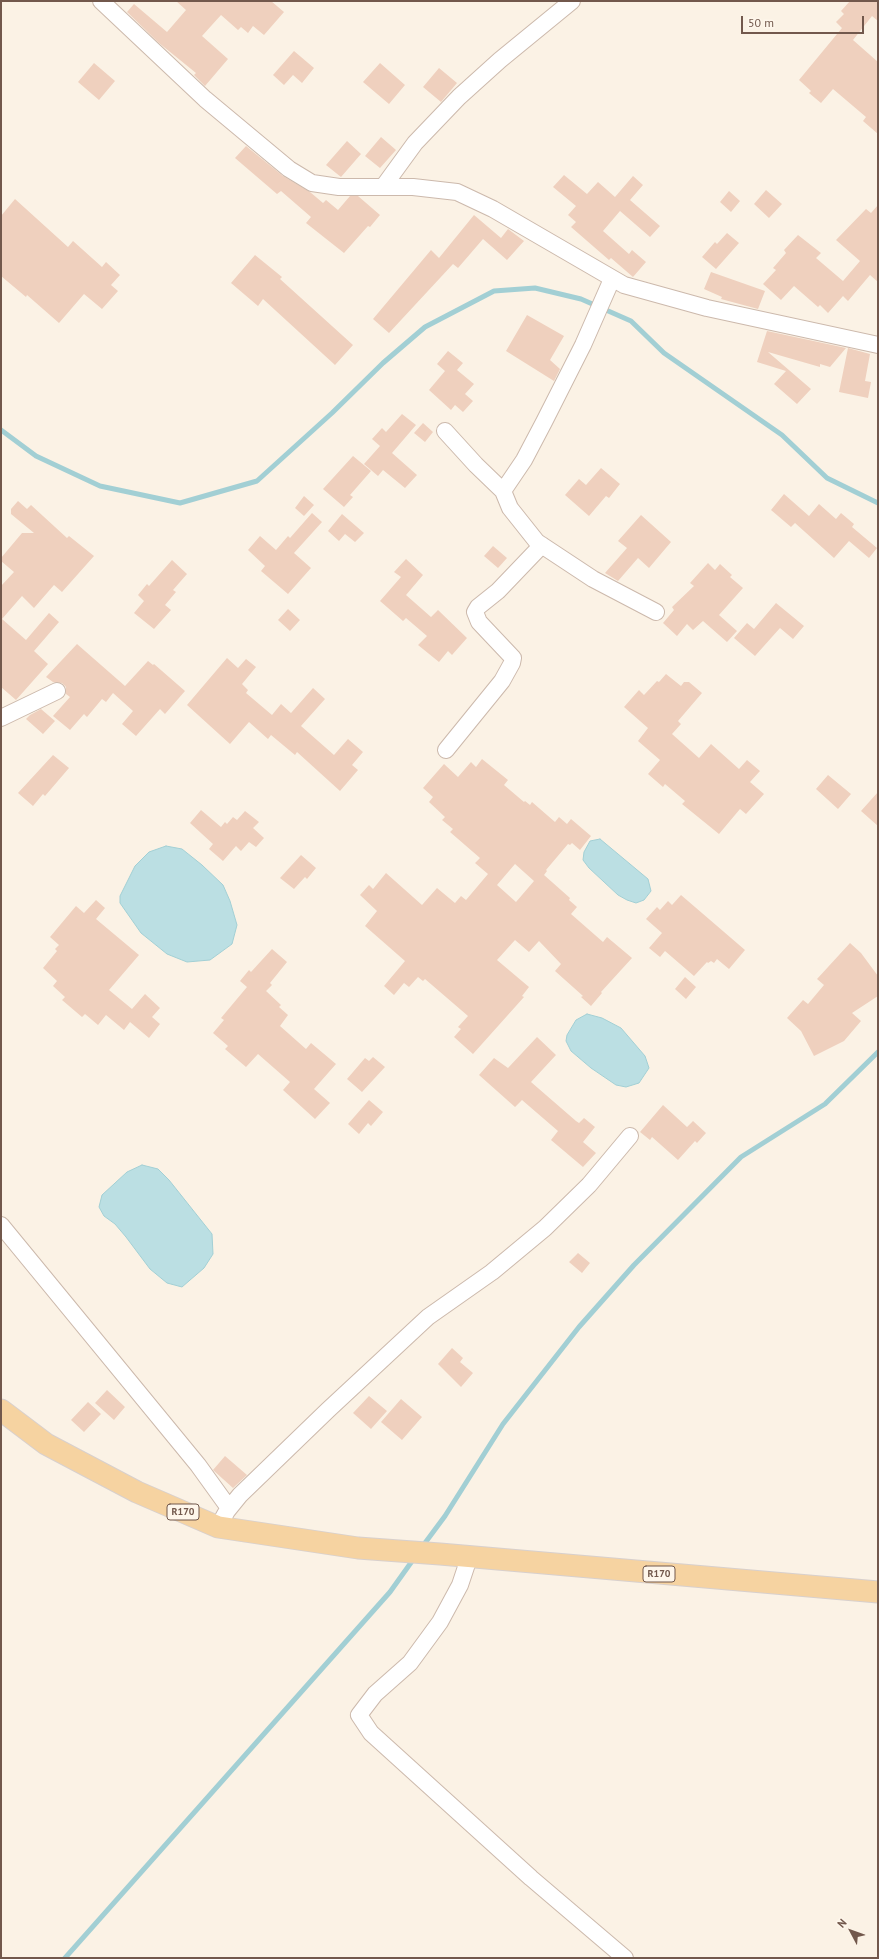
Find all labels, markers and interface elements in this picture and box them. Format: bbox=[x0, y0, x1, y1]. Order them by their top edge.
scale bar bbox=[743, 8, 866, 34]
text: 50 m bbox=[748, 15, 774, 30]
road number: R170 bbox=[167, 1504, 199, 1520]
road number: R170 bbox=[643, 1566, 675, 1582]
north arrow bbox=[831, 1911, 871, 1951]
text: N bbox=[834, 1916, 850, 1930]

